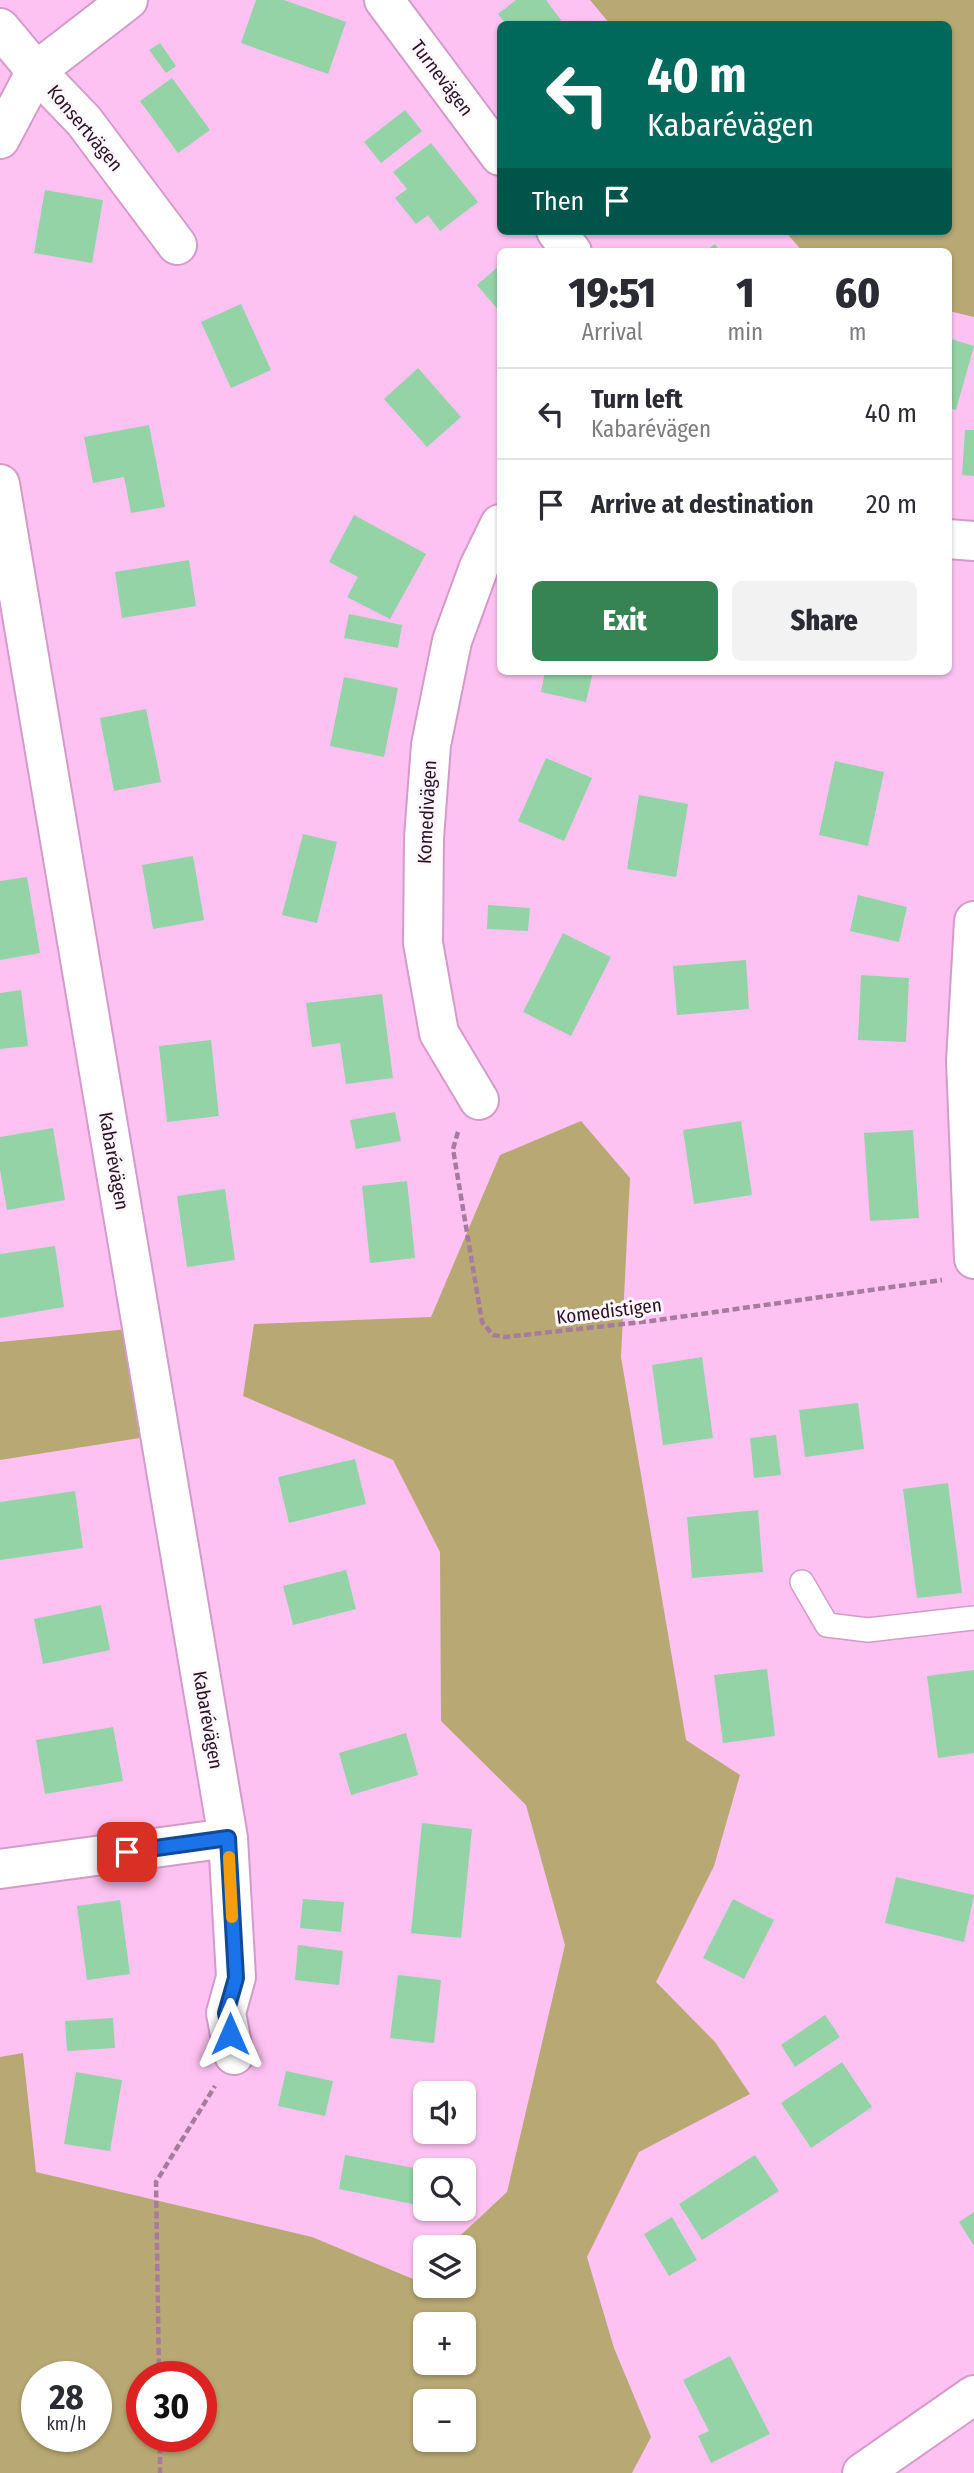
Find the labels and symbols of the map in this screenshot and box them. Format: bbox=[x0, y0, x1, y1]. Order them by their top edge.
street label: Turnevägen bbox=[406, 35, 478, 121]
street label: Konsertvägen bbox=[42, 80, 128, 176]
street label: Komedivägen bbox=[413, 759, 441, 865]
street label: Kabarévägen bbox=[94, 1110, 134, 1212]
street label: Komedistigen bbox=[555, 1293, 663, 1329]
street label: Kabarévägen bbox=[188, 1669, 228, 1771]
pin bbox=[97, 1822, 157, 1882]
position arrow bbox=[193, 1997, 267, 2071]
speed limit sign: 30 bbox=[126, 2361, 217, 2452]

